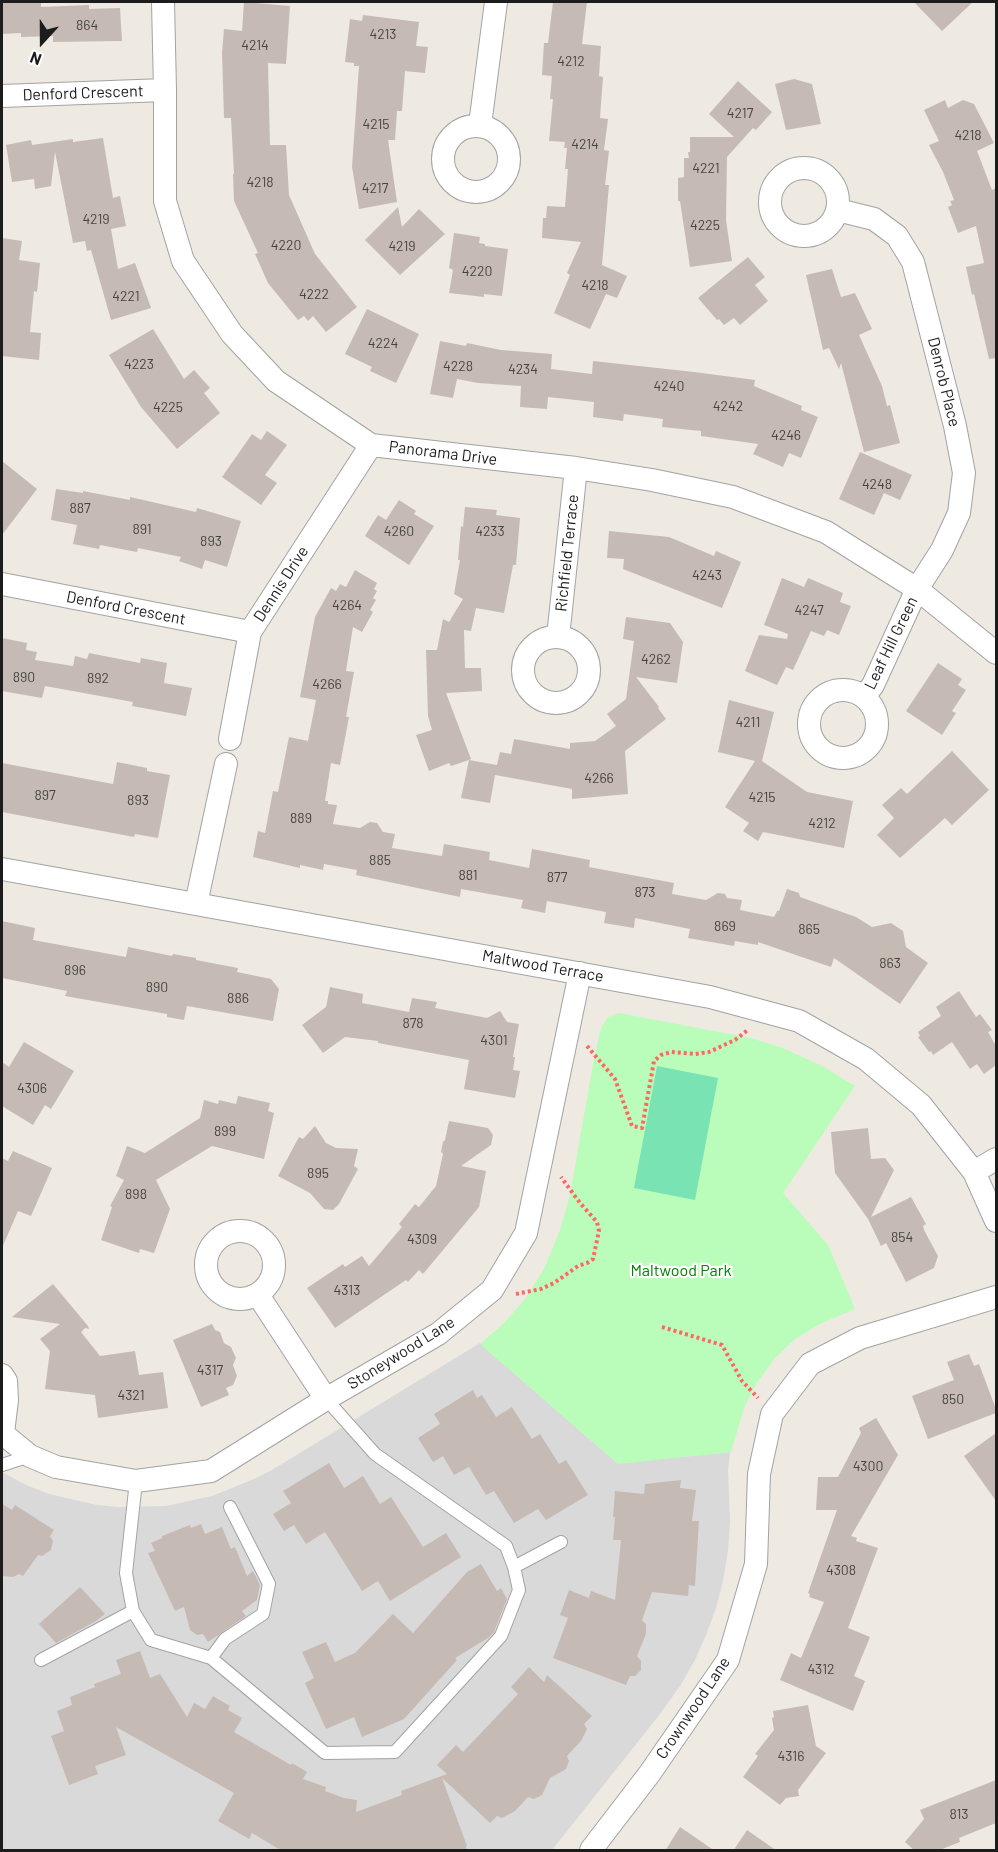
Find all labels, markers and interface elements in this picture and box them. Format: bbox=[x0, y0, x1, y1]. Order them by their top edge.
north arrow bbox=[12, 12, 72, 72]
house number: 864 bbox=[76, 17, 98, 33]
house number: 4213 bbox=[369, 26, 397, 42]
house number: 4214 bbox=[241, 37, 269, 53]
text: N bbox=[27, 48, 44, 70]
house number: 4212 bbox=[557, 53, 585, 69]
street label: Denford Crescent bbox=[22, 81, 144, 105]
house number: 4217 bbox=[727, 105, 753, 121]
house number: 4215 bbox=[362, 116, 390, 132]
house number: 4218 bbox=[954, 127, 982, 143]
house number: 4214 bbox=[571, 136, 599, 152]
house number: 4221 bbox=[692, 160, 720, 176]
house number: 4218 bbox=[246, 174, 274, 190]
house number: 4217 bbox=[362, 180, 388, 196]
house number: 4219 bbox=[82, 211, 110, 227]
house number: 4225 bbox=[690, 217, 720, 233]
house number: 4220 bbox=[271, 237, 301, 253]
house number: 4219 bbox=[388, 238, 416, 254]
house number: 4220 bbox=[462, 263, 492, 279]
house number: 4218 bbox=[581, 277, 609, 293]
house number: 4222 bbox=[299, 286, 329, 302]
house number: 4221 bbox=[112, 288, 140, 304]
house number: 4224 bbox=[368, 335, 398, 351]
street label: Denrob Place bbox=[924, 335, 964, 429]
house number: 4223 bbox=[124, 356, 154, 372]
house number: 4228 bbox=[443, 358, 473, 374]
house number: 4234 bbox=[508, 361, 538, 377]
house number: 4240 bbox=[654, 378, 684, 394]
house number: 4242 bbox=[713, 398, 743, 414]
house number: 4225 bbox=[153, 399, 183, 415]
house number: 4246 bbox=[771, 427, 801, 443]
street label: Panorama Drive bbox=[388, 437, 498, 469]
house number: 4248 bbox=[862, 476, 892, 492]
street label: Richfield Terrace bbox=[551, 493, 583, 613]
house number: 887 bbox=[69, 500, 91, 516]
house number: 891 bbox=[132, 521, 152, 537]
house number: 4260 bbox=[384, 523, 414, 539]
house number: 4233 bbox=[475, 523, 505, 539]
house number: 893 bbox=[200, 533, 222, 549]
street label: Dennis Drive bbox=[249, 543, 313, 625]
house number: 4243 bbox=[692, 567, 722, 583]
street label: Denford Crescent bbox=[65, 587, 187, 629]
street label: Leaf Hill Green bbox=[860, 593, 922, 693]
house number: 4264 bbox=[332, 597, 362, 613]
house number: 4247 bbox=[794, 602, 824, 618]
house number: 4262 bbox=[641, 651, 671, 667]
house number: 890 bbox=[13, 669, 35, 685]
house number: 892 bbox=[87, 670, 109, 686]
house number: 4266 bbox=[312, 676, 342, 692]
house number: 4211 bbox=[736, 714, 760, 730]
house number: 4266 bbox=[584, 770, 614, 786]
house number: 897 bbox=[34, 787, 56, 803]
house number: 4215 bbox=[748, 789, 776, 805]
house number: 893 bbox=[127, 792, 149, 808]
house number: 889 bbox=[290, 810, 312, 826]
house number: 4212 bbox=[808, 815, 836, 831]
house number: 885 bbox=[369, 852, 391, 868]
house number: 881 bbox=[458, 867, 478, 883]
house number: 877 bbox=[547, 869, 567, 885]
house number: 873 bbox=[634, 884, 656, 900]
house number: 869 bbox=[714, 918, 736, 934]
house number: 865 bbox=[798, 921, 820, 937]
street label: Maltwood Terrace bbox=[481, 946, 605, 986]
house number: 863 bbox=[879, 955, 901, 971]
house number: 896 bbox=[64, 962, 86, 978]
house number: 890 bbox=[146, 979, 168, 995]
house number: 886 bbox=[227, 990, 249, 1006]
house number: 878 bbox=[402, 1015, 424, 1031]
house number: 4301 bbox=[480, 1032, 508, 1048]
house number: 4306 bbox=[17, 1080, 47, 1096]
house number: 899 bbox=[214, 1123, 236, 1139]
house number: 895 bbox=[307, 1165, 329, 1181]
house number: 898 bbox=[125, 1186, 147, 1202]
house number: 854 bbox=[891, 1229, 913, 1245]
house number: 4309 bbox=[407, 1231, 437, 1247]
park label: Maltwood Park bbox=[630, 1261, 732, 1281]
house number: 4313 bbox=[334, 1282, 360, 1298]
street label: Stoneywood Lane bbox=[344, 1312, 458, 1394]
house number: 4317 bbox=[197, 1362, 223, 1378]
house number: 4321 bbox=[117, 1387, 145, 1403]
house number: 850 bbox=[942, 1391, 964, 1407]
house number: 4300 bbox=[853, 1458, 883, 1474]
house number: 4308 bbox=[826, 1562, 856, 1578]
street label: Crownwood Lane bbox=[652, 1653, 734, 1763]
house number: 4312 bbox=[807, 1661, 835, 1677]
house number: 4316 bbox=[778, 1748, 804, 1764]
house number: 813 bbox=[949, 1806, 969, 1822]

